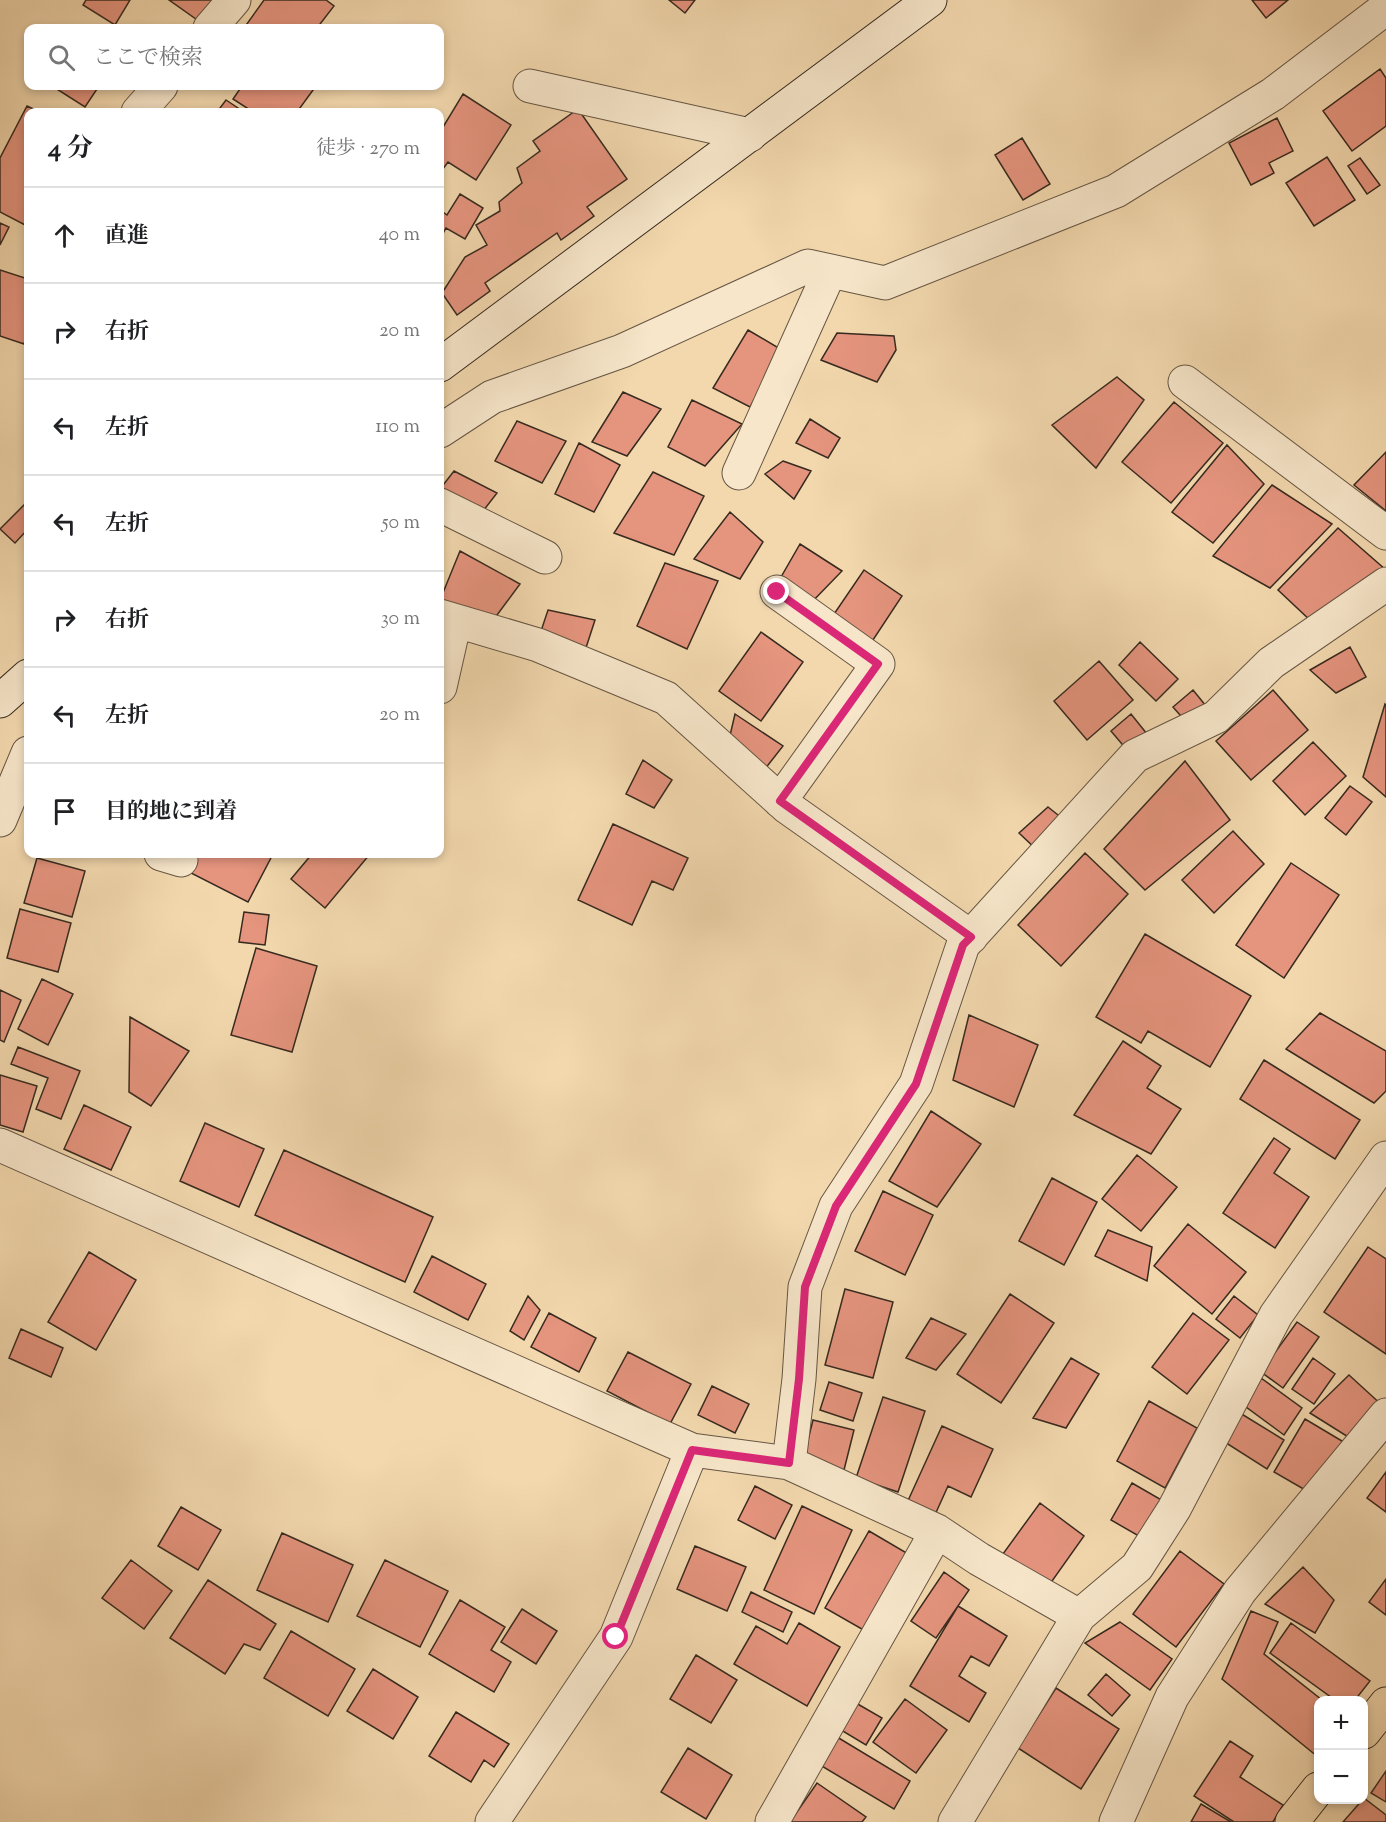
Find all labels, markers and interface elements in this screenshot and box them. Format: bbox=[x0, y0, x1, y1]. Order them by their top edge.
search box bbox=[24, 24, 444, 90]
icon: search bbox=[45, 41, 78, 74]
text: ここで検索 bbox=[93, 43, 203, 75]
text: 4 分 bbox=[48, 131, 93, 168]
text: 徒歩 · 270 m bbox=[316, 135, 420, 164]
icon: ahead bbox=[48, 219, 81, 252]
text: 直進 bbox=[105, 221, 149, 253]
text: 40 m bbox=[379, 221, 420, 250]
icon: right bbox=[48, 315, 81, 348]
text: 右折 bbox=[105, 317, 149, 349]
text: 20 m bbox=[379, 317, 420, 346]
icon: left bbox=[48, 411, 81, 444]
text: 左折 bbox=[105, 413, 149, 445]
text: 110 m bbox=[375, 413, 420, 442]
icon: left bbox=[48, 507, 81, 540]
text: 左折 bbox=[105, 509, 149, 541]
text: 50 m bbox=[382, 509, 420, 538]
route end bbox=[763, 578, 789, 604]
icon: right bbox=[48, 603, 81, 636]
text: 右折 bbox=[105, 605, 149, 637]
text: 30 m bbox=[381, 605, 420, 634]
icon: left bbox=[48, 699, 81, 732]
text: 左折 bbox=[105, 701, 149, 733]
text: 20 m bbox=[379, 701, 420, 730]
icon: arrive bbox=[48, 795, 81, 828]
text: 目的地に到着 bbox=[105, 797, 237, 829]
route start bbox=[602, 1623, 628, 1649]
map controls bbox=[1314, 1696, 1368, 1804]
button: + bbox=[1314, 1696, 1368, 1750]
button: − bbox=[1314, 1750, 1368, 1804]

